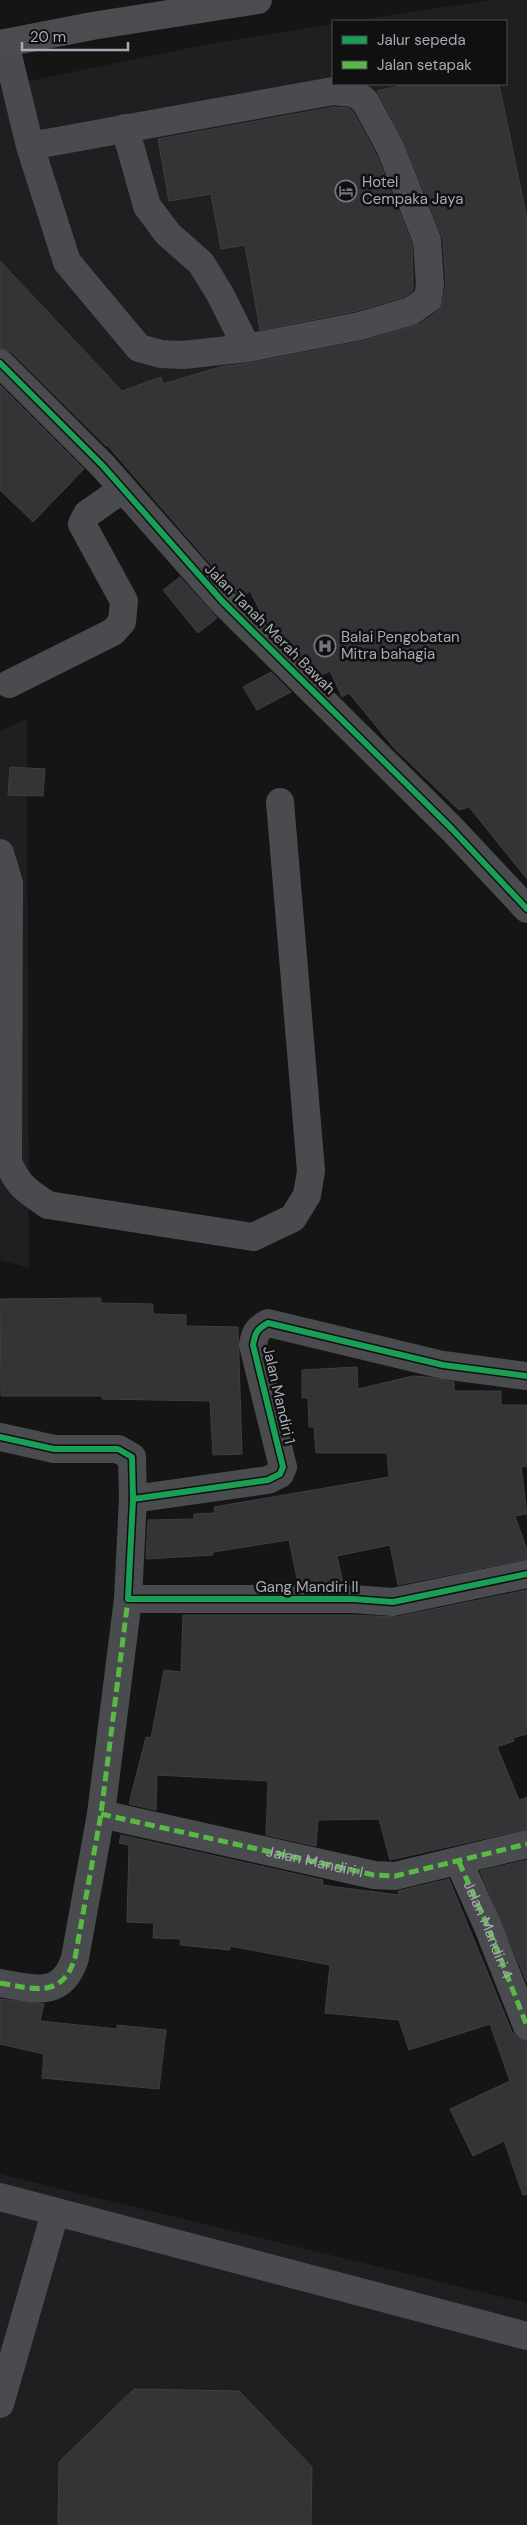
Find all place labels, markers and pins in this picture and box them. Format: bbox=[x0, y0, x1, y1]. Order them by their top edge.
place label: Hotel Cempaka Jaya bbox=[362, 172, 463, 209]
hotel icon: Hotel Cempaka Jaya bbox=[334, 179, 358, 203]
place label: Balai Pengobatan Mitra bahagia bbox=[341, 627, 460, 664]
hospital icon: Balai Pengobatan Mitra bahagia bbox=[313, 634, 337, 658]

